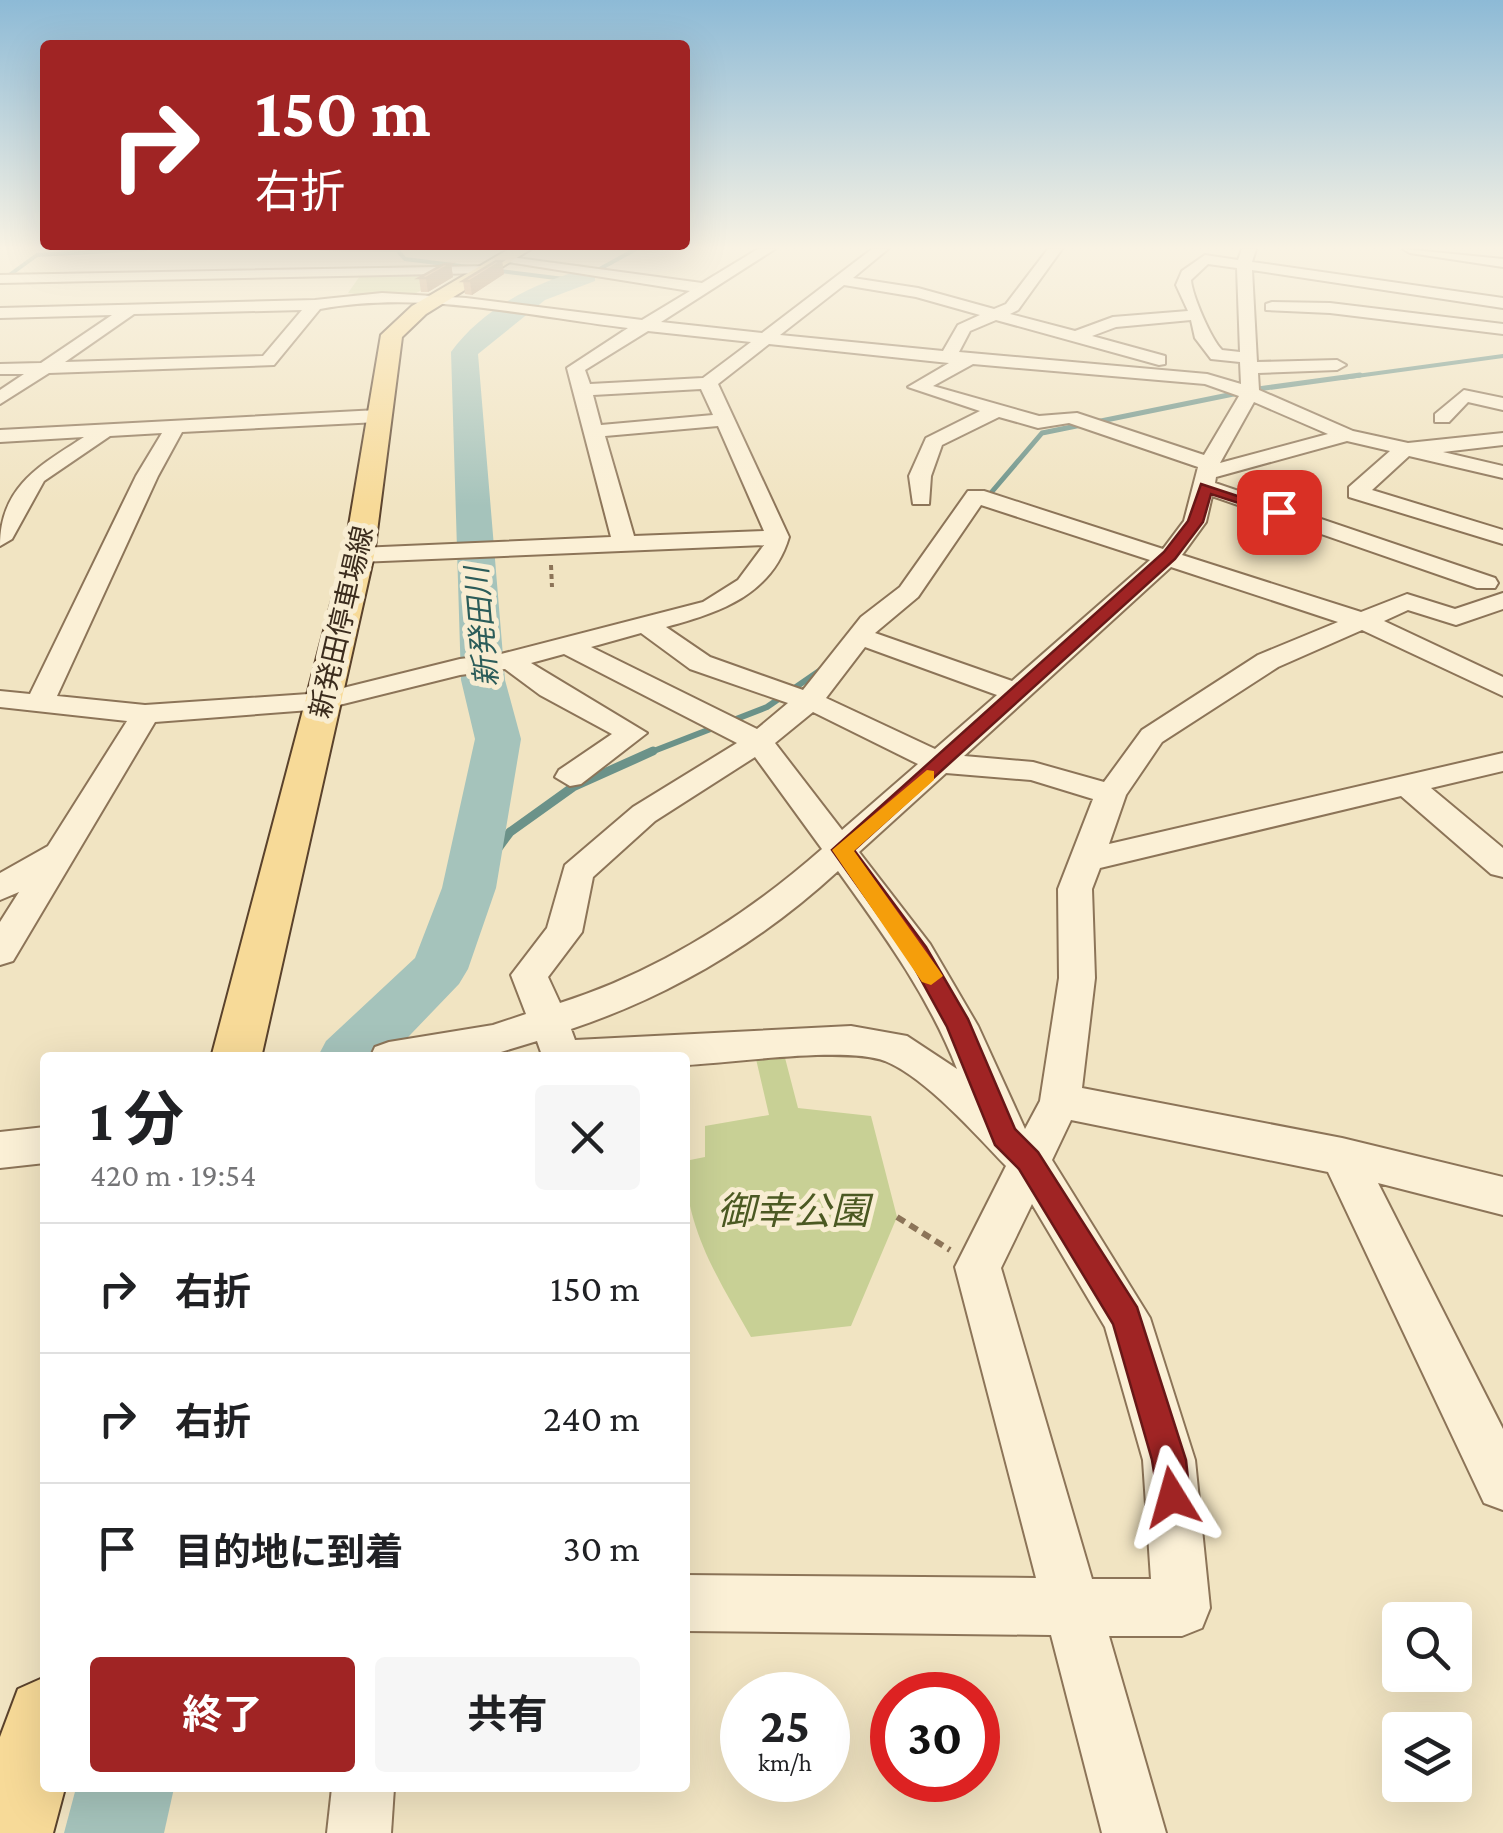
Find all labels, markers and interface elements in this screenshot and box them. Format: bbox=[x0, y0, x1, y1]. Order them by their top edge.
text: 150 m bbox=[255, 73, 431, 151]
icon: right bbox=[90, 80, 220, 210]
text: 右折 bbox=[255, 167, 345, 217]
pin bbox=[1237, 470, 1322, 555]
icon: arrive bbox=[1252, 485, 1307, 540]
street label: 新発田停車場線 bbox=[304, 523, 379, 721]
water label: 新発田川 bbox=[460, 563, 503, 688]
button: close bbox=[535, 1085, 640, 1190]
text: 1 分 bbox=[90, 1086, 184, 1153]
text: 420 m · 19:54 bbox=[90, 1157, 256, 1193]
park label: 御幸公園 bbox=[717, 1190, 874, 1232]
icon: right bbox=[90, 1261, 145, 1316]
text: 150 m bbox=[550, 1267, 640, 1309]
text: 右折 bbox=[175, 1271, 251, 1313]
icon: right bbox=[90, 1391, 145, 1446]
text: 240 m bbox=[543, 1397, 640, 1439]
text: 右折 bbox=[175, 1401, 251, 1443]
position arrow bbox=[1120, 1445, 1224, 1549]
icon: arrive bbox=[90, 1521, 145, 1576]
text: 30 m bbox=[563, 1527, 640, 1569]
text: 目的地に到着 bbox=[175, 1531, 403, 1573]
map controls bbox=[1382, 1602, 1472, 1802]
button: search bbox=[1382, 1602, 1472, 1692]
button: 終了 bbox=[90, 1657, 355, 1772]
button: 共有 bbox=[375, 1657, 640, 1772]
speed limit sign: 30 bbox=[870, 1672, 1000, 1802]
text: 25 bbox=[760, 1697, 810, 1753]
button: layers bbox=[1382, 1712, 1472, 1802]
text: km/h bbox=[758, 1749, 812, 1776]

